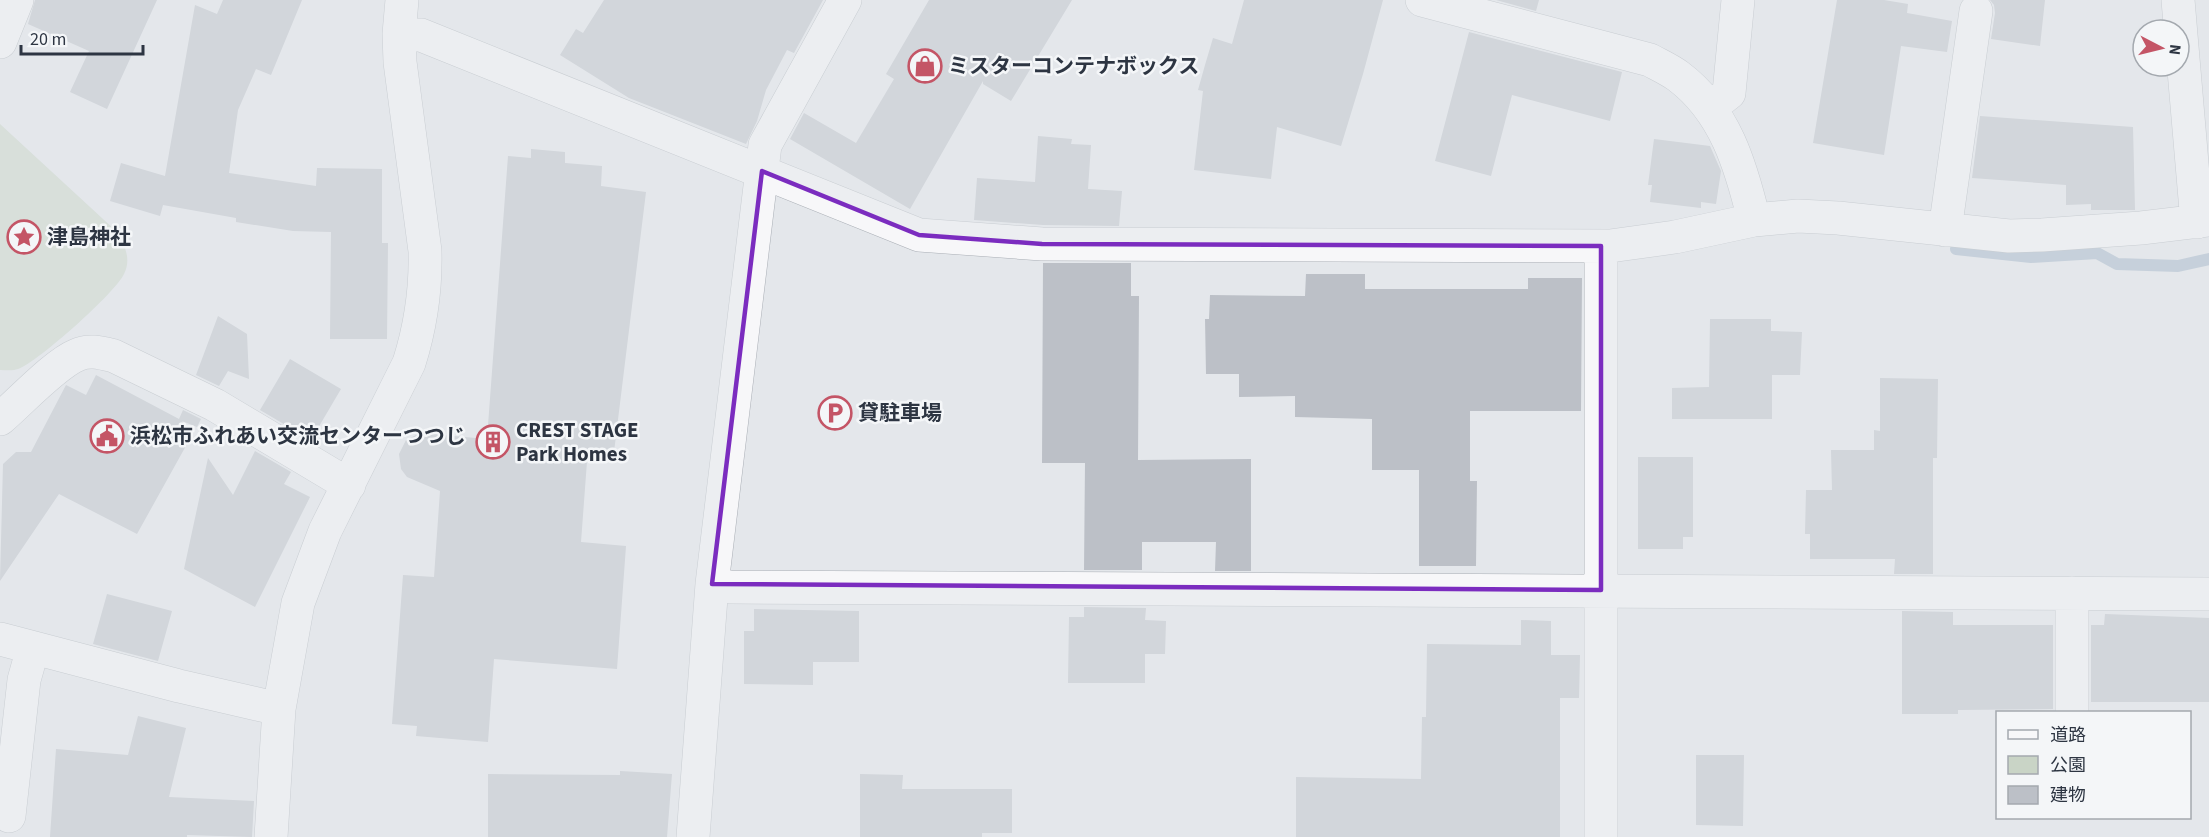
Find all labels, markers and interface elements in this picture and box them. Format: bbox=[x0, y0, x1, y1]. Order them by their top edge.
scale bar bbox=[21, 18, 142, 56]
north arrow bbox=[2131, 18, 2191, 78]
text: 20 m bbox=[30, 27, 66, 52]
text: N bbox=[2163, 43, 2186, 56]
shop icon: ミスターコンテナボックス bbox=[907, 48, 943, 84]
place label: ミスターコンテナボックス bbox=[948, 51, 1199, 81]
place icon: 津島神社 bbox=[6, 219, 42, 255]
place label: 津島神社 bbox=[47, 222, 131, 252]
parking icon: 貸駐車場 bbox=[817, 395, 853, 431]
place label: 貸駐車場 bbox=[858, 398, 942, 428]
place label: CREST STAGE Park Homes bbox=[516, 415, 639, 469]
public building icon: 浜松市ふれあい交流センターつつじ bbox=[89, 418, 125, 454]
place label: 浜松市ふれあい交流センターつつじ bbox=[130, 421, 466, 451]
building icon: CREST STAGE Park Homes bbox=[475, 424, 511, 460]
legend bbox=[1996, 711, 2191, 819]
text: 道路 bbox=[2050, 723, 2086, 748]
text: 公園 bbox=[2050, 753, 2086, 778]
text: 建物 bbox=[2050, 783, 2086, 808]

